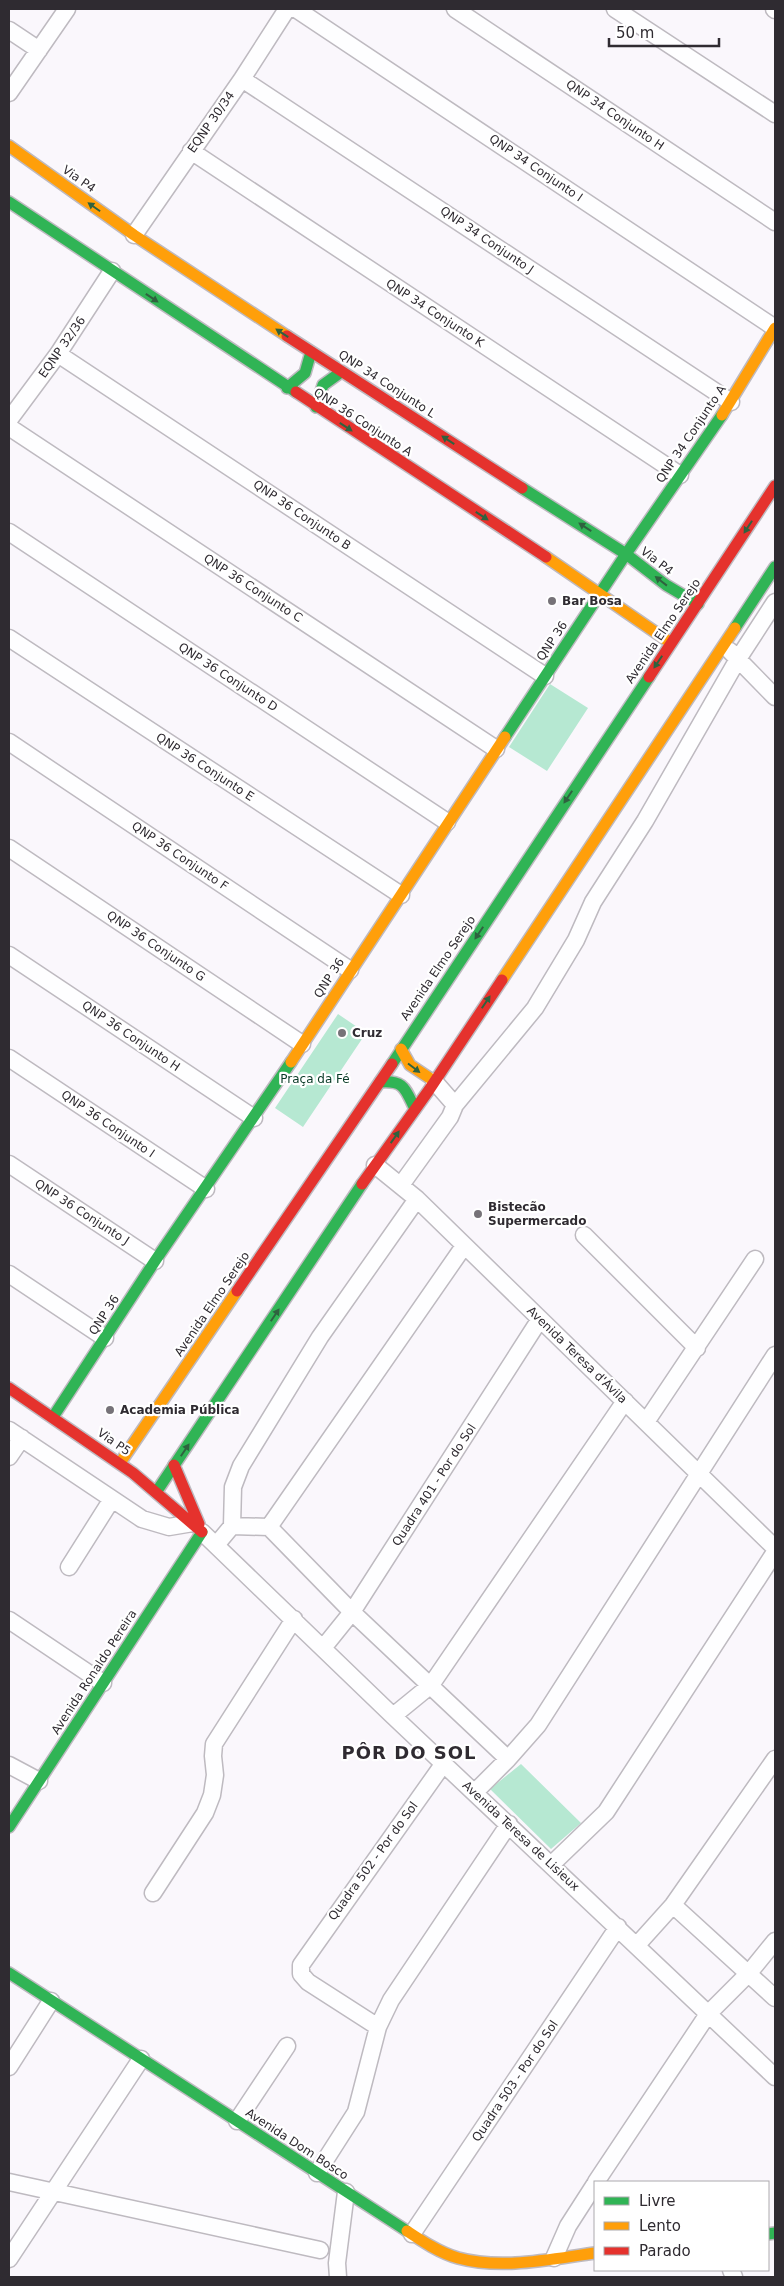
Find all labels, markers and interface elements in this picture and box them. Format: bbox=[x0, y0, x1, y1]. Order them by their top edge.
scale bar bbox=[609, 15, 719, 47]
text: 50 m bbox=[616, 24, 654, 42]
street label: QNP 34 Conjunto H bbox=[563, 77, 667, 153]
street label: EQNP 30/34 bbox=[185, 89, 237, 155]
street label: QNP 34 Conjunto I bbox=[487, 131, 585, 205]
street label: Via P4 bbox=[60, 163, 98, 195]
one-way arrow bbox=[87, 202, 101, 212]
street label: QNP 34 Conjunto J bbox=[438, 203, 536, 277]
street label: QNP 34 Conjunto K bbox=[383, 276, 488, 351]
one-way arrow bbox=[146, 293, 159, 303]
street label: EQNP 32/36 bbox=[36, 314, 88, 380]
one-way arrow bbox=[276, 328, 289, 337]
street label: QNP 34 Conjunto L bbox=[336, 347, 438, 421]
street label: QNP 34 Conjunto A bbox=[653, 382, 729, 485]
street label: QNP 36 Conjunto A bbox=[311, 385, 415, 459]
one-way arrow bbox=[339, 422, 353, 432]
one-way arrow bbox=[441, 435, 455, 445]
street label: QNP 36 Conjunto B bbox=[251, 477, 353, 553]
one-way arrow bbox=[475, 511, 488, 521]
one-way arrow bbox=[744, 520, 753, 533]
one-way arrow bbox=[578, 523, 592, 532]
street label: Via P4 bbox=[638, 544, 676, 578]
street label: QNP 36 Conjunto C bbox=[201, 551, 305, 625]
one-way arrow bbox=[655, 575, 668, 586]
street label: Avenida Elmo Serejo bbox=[623, 576, 703, 686]
place label: Bar Bosa bbox=[562, 594, 622, 608]
marker: Bar Bosa bbox=[546, 595, 558, 607]
street label: QNP 36 bbox=[534, 619, 570, 663]
street label: QNP 36 Conjunto D bbox=[176, 640, 280, 714]
one-way arrow bbox=[654, 655, 663, 669]
street label: QNP 36 Conjunto E bbox=[153, 730, 257, 804]
one-way arrow bbox=[564, 791, 573, 804]
street label: QNP 36 Conjunto F bbox=[129, 819, 231, 894]
street label: QNP 36 Conjunto G bbox=[104, 908, 208, 984]
street label: Avenida Elmo Serejo bbox=[398, 913, 478, 1023]
one-way arrow bbox=[474, 926, 483, 939]
street label: QNP 36 bbox=[311, 955, 347, 1001]
one-way arrow bbox=[481, 995, 491, 1009]
street label: QNP 36 Conjunto H bbox=[79, 998, 183, 1074]
place label: Cruz bbox=[352, 1026, 382, 1040]
marker: Cruz bbox=[336, 1027, 348, 1039]
one-way arrow bbox=[407, 1063, 421, 1073]
park label: Praça da Fé bbox=[280, 1072, 350, 1086]
street label: QNP 36 Conjunto I bbox=[59, 1087, 157, 1161]
one-way arrow bbox=[390, 1130, 400, 1144]
street label: QNP 36 Conjunto J bbox=[32, 1176, 132, 1248]
place label: Bistecão Supermercado bbox=[488, 1200, 586, 1228]
marker: Bistecão Supermercado bbox=[472, 1208, 484, 1220]
street label: Avenida Elmo Serejo bbox=[172, 1249, 252, 1359]
street label: QNP 36 bbox=[86, 1292, 122, 1338]
street label: Avenida Teresa d'Ávila bbox=[524, 1303, 631, 1406]
one-way arrow bbox=[270, 1308, 280, 1322]
place label: Academia Pública bbox=[120, 1403, 239, 1417]
marker: Academia Pública bbox=[104, 1404, 116, 1416]
street label: Quadra 401 - Por do Sol bbox=[389, 1421, 479, 1549]
street label: Via P5 bbox=[95, 1426, 133, 1458]
one-way arrow bbox=[180, 1443, 189, 1457]
street label: Avenida Ronaldo Pereira bbox=[48, 1607, 140, 1737]
district label: PÔR DO SOL bbox=[342, 1742, 476, 1763]
street label: Avenida Teresa de Lisieux bbox=[460, 1778, 582, 1894]
street label: Quadra 502 - Por do Sol bbox=[325, 1799, 421, 1923]
street label: Quadra 503 - Por do Sol bbox=[469, 2018, 561, 2144]
street label: Avenida Dom Bosco bbox=[243, 2106, 351, 2182]
legend bbox=[594, 2181, 769, 2271]
text: Livre bbox=[639, 2192, 675, 2210]
text: Lento bbox=[639, 2217, 681, 2235]
text: Parado bbox=[639, 2242, 691, 2260]

